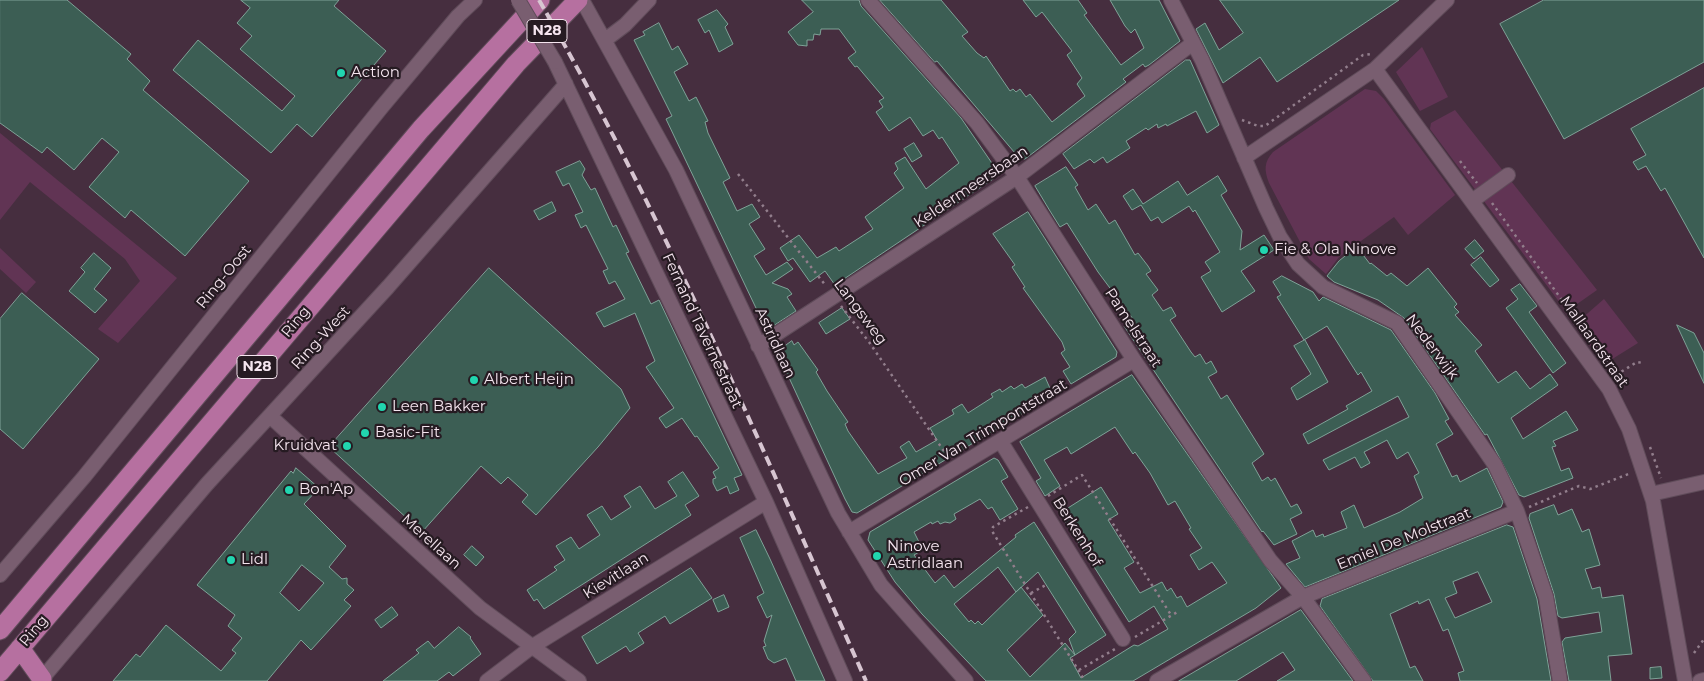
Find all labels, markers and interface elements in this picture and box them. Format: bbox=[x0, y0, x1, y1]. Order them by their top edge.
road number: N28 bbox=[527, 20, 567, 42]
place label: Action bbox=[351, 64, 400, 82]
marker: Action bbox=[335, 67, 347, 79]
street label: Keldermeersbaan bbox=[910, 142, 1032, 232]
place label: Fie & Ola Ninove bbox=[1274, 241, 1396, 259]
street label: Ring-Oost bbox=[193, 242, 255, 312]
marker: Fie & Ola Ninove bbox=[1258, 244, 1270, 256]
street label: Fernand Tavernestraat bbox=[658, 251, 746, 411]
street label: Langsweg bbox=[829, 276, 891, 348]
street label: Pamelstraat bbox=[1101, 285, 1165, 371]
street label: Mallaardstraat bbox=[1556, 293, 1632, 391]
street label: Ring bbox=[278, 303, 314, 341]
street label: Ring-West bbox=[288, 303, 354, 373]
street label: Astridlaan bbox=[751, 305, 799, 381]
street label: Nederwijk bbox=[1402, 311, 1462, 383]
road number: N28 bbox=[237, 356, 277, 378]
place label: Albert Heijn bbox=[484, 371, 574, 389]
marker: Albert Heijn bbox=[468, 374, 480, 386]
street label: Omer Van Trimpontstraat bbox=[896, 376, 1070, 490]
place label: Leen Bakker bbox=[392, 398, 486, 416]
marker: Leen Bakker bbox=[376, 401, 388, 413]
place label: Basic-Fit bbox=[375, 424, 440, 442]
marker: Basic-Fit bbox=[359, 427, 371, 439]
place label: Kruidvat bbox=[273, 437, 337, 455]
marker: Kruidvat bbox=[341, 440, 353, 452]
place label: Bon'Ap bbox=[299, 481, 353, 499]
marker: Bon'Ap bbox=[283, 484, 295, 496]
street label: Berkenhof bbox=[1049, 494, 1105, 570]
street label: Emiel De Molstraat bbox=[1334, 504, 1474, 574]
street label: Merellaan bbox=[397, 510, 465, 574]
place label: Ninove Astridlaan bbox=[887, 538, 963, 573]
street label: Kievitlaan bbox=[580, 549, 652, 603]
marker: Ninove Astridlaan bbox=[871, 550, 883, 562]
place label: Lidl bbox=[241, 551, 268, 569]
marker: Lidl bbox=[225, 554, 237, 566]
street label: Ring bbox=[16, 612, 52, 650]

